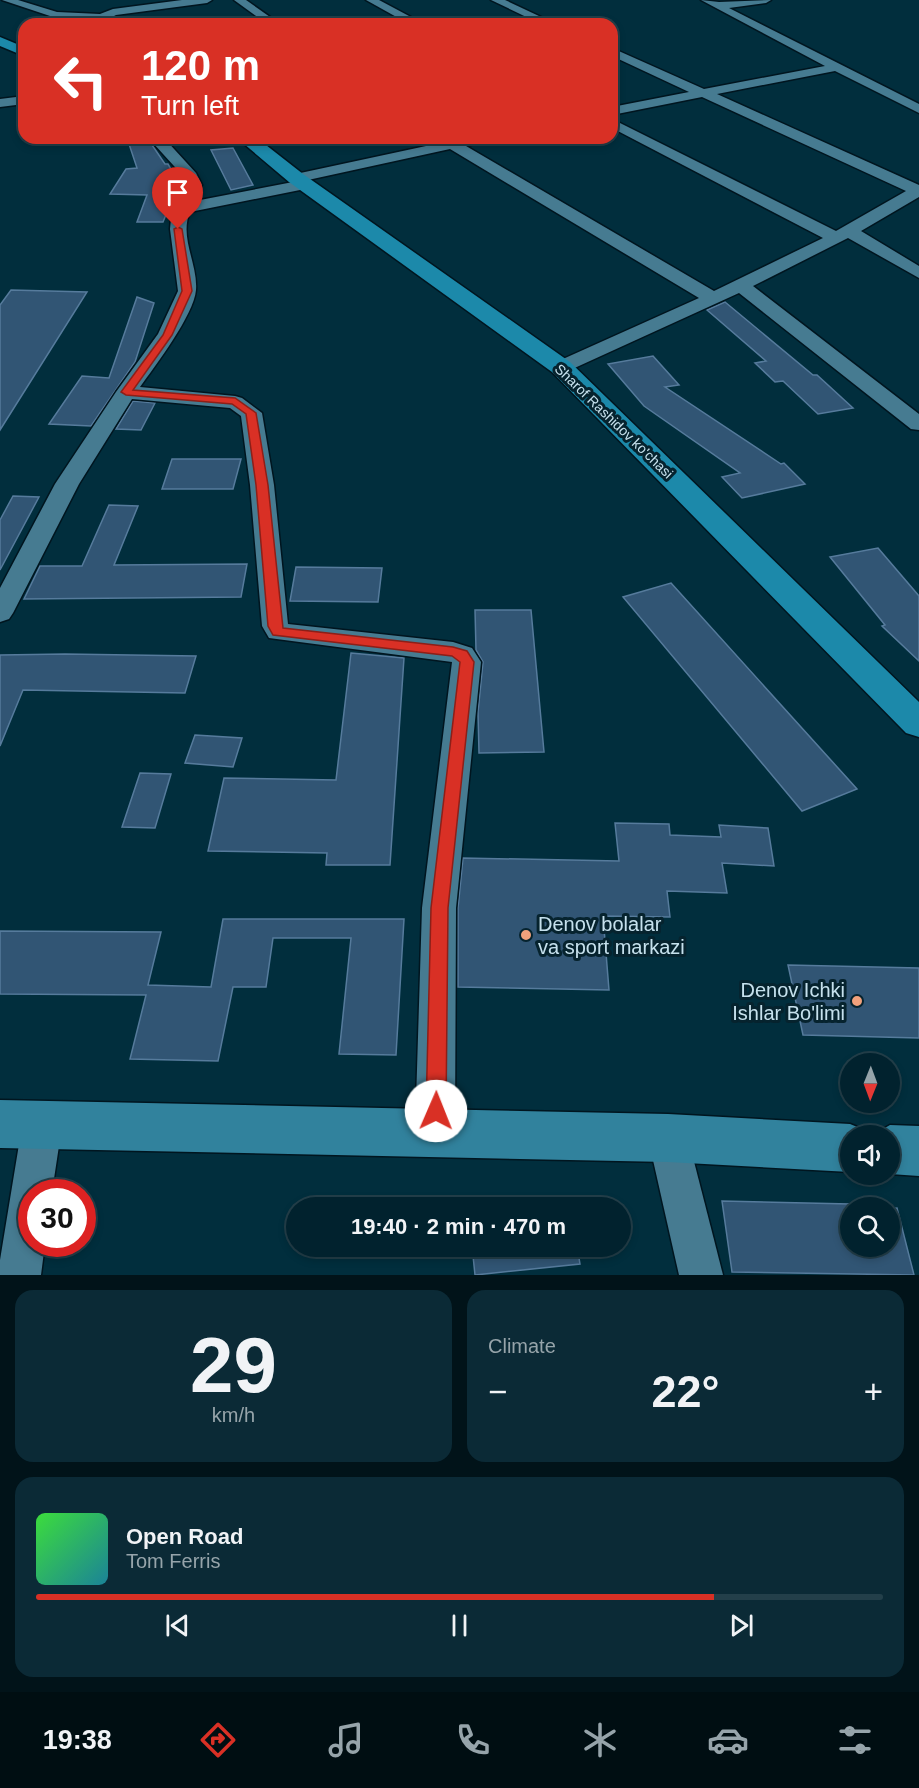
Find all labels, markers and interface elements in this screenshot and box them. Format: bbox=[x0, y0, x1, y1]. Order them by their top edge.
icon: left bbox=[42, 42, 120, 120]
text: 120 m bbox=[141, 42, 260, 89]
text: Turn left bbox=[141, 91, 239, 121]
pin bbox=[152, 167, 203, 229]
icon: arrive bbox=[161, 176, 194, 209]
street label: Sharof Rashidov ko'chasi bbox=[552, 361, 676, 481]
place label: Denov bolalar va sport markazi bbox=[538, 913, 685, 958]
marker: Denov bolalar va sport markazi bbox=[519, 928, 533, 942]
place label: Denov Ichki Ishlar Bo'limi bbox=[732, 979, 845, 1024]
marker: Denov Ichki Ishlar Bo'limi bbox=[850, 994, 864, 1008]
north arrow bbox=[840, 1053, 900, 1113]
map controls bbox=[840, 1053, 900, 1257]
position arrow bbox=[404, 1079, 468, 1143]
button: sound bbox=[840, 1125, 900, 1185]
speed limit sign: 30 bbox=[18, 1179, 96, 1257]
button: search bbox=[840, 1197, 900, 1257]
text: 19:40 · 2 min · 470 m bbox=[351, 1214, 566, 1239]
text: 29 bbox=[190, 1321, 277, 1409]
text: Climate bbox=[488, 1335, 556, 1357]
text: 22° bbox=[651, 1366, 720, 1417]
text: − bbox=[488, 1373, 507, 1410]
text: + bbox=[864, 1373, 883, 1410]
text: km/h bbox=[212, 1404, 255, 1426]
text: Open Road bbox=[126, 1524, 243, 1549]
text: Tom Ferris bbox=[126, 1550, 220, 1572]
icon: previous bbox=[161, 1609, 194, 1642]
icon: pause bbox=[443, 1609, 476, 1642]
icon: next bbox=[725, 1609, 758, 1642]
icon: directions bbox=[197, 1719, 239, 1761]
icon: music bbox=[325, 1719, 367, 1761]
icon: phone bbox=[452, 1719, 494, 1761]
icon: climate bbox=[579, 1719, 621, 1761]
icon: car bbox=[707, 1719, 749, 1761]
icon: filters bbox=[834, 1719, 876, 1761]
text: 19:38 bbox=[43, 1725, 112, 1755]

